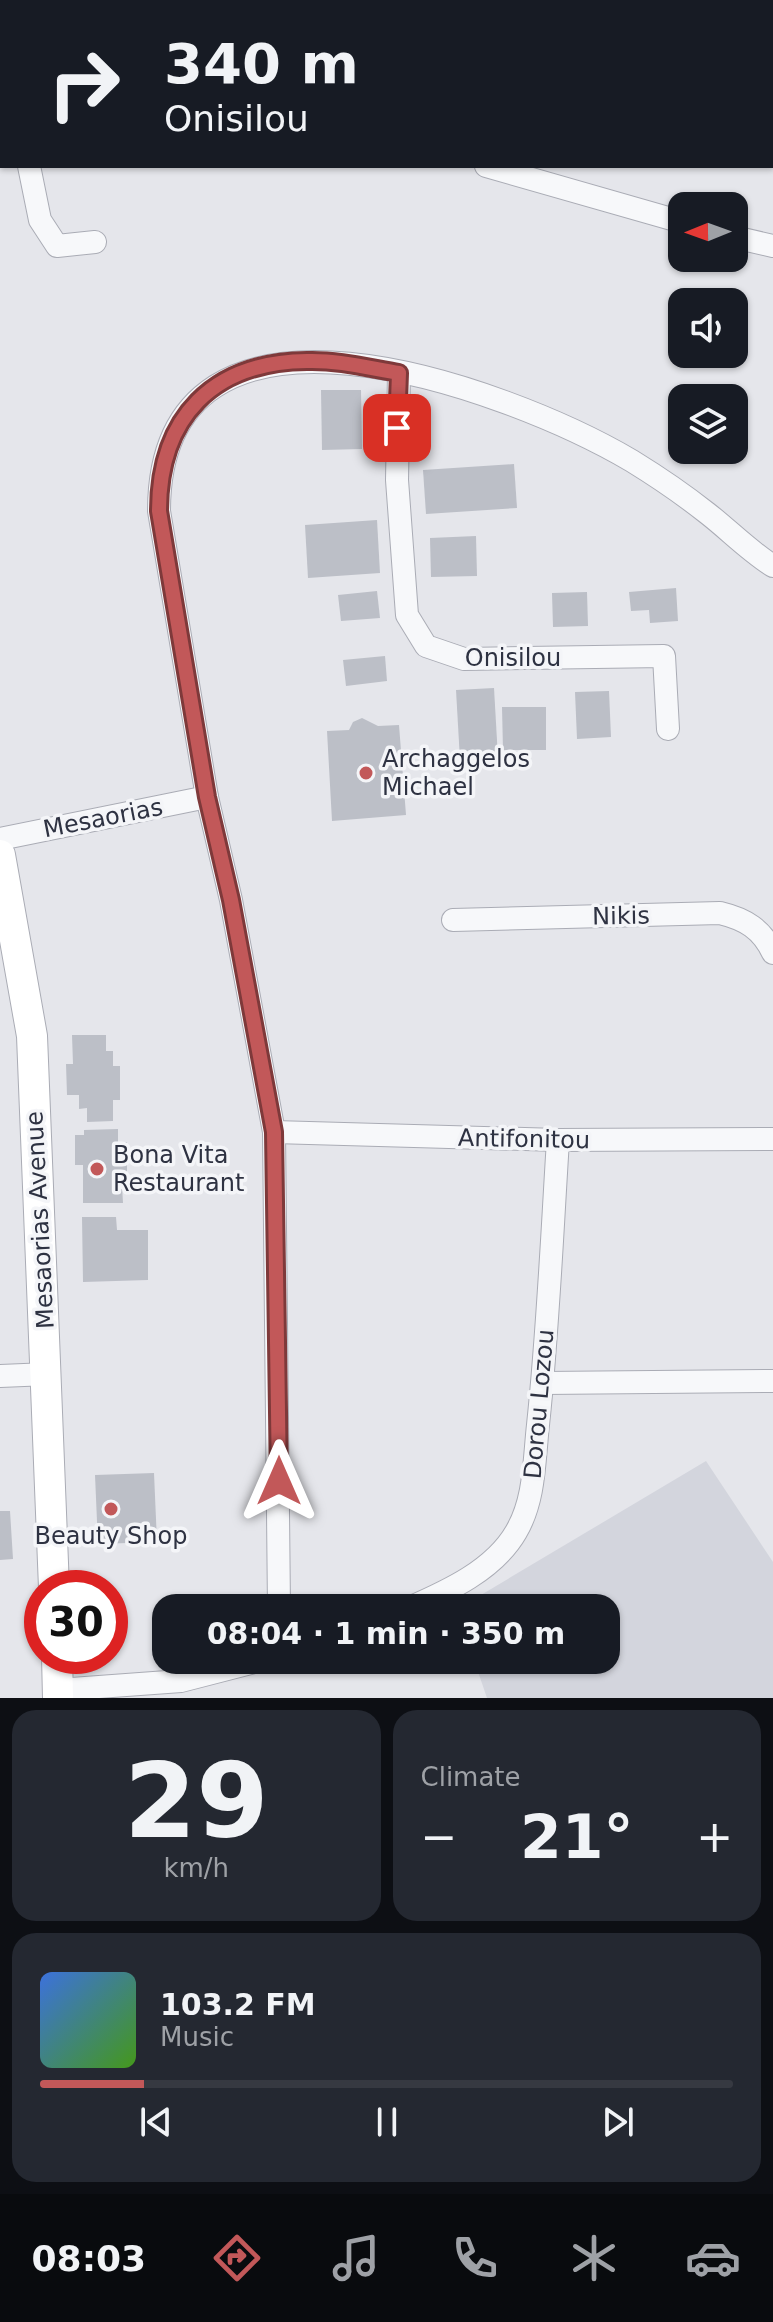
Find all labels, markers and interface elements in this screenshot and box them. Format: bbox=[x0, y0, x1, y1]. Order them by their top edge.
text: 340 m bbox=[164, 31, 359, 96]
icon: right bbox=[32, 32, 136, 136]
text: Onisilou bbox=[164, 98, 309, 139]
north arrow bbox=[668, 192, 748, 272]
map controls bbox=[668, 192, 748, 464]
button: sound bbox=[668, 288, 748, 368]
button: layers bbox=[668, 384, 748, 464]
pin bbox=[363, 394, 431, 462]
icon: arrive bbox=[375, 406, 419, 450]
street label: Onisilou bbox=[465, 644, 561, 672]
place label: Archaggelos Michael bbox=[382, 745, 530, 801]
marker: Archaggelos Michael bbox=[357, 764, 375, 782]
street label: Mesaorias bbox=[41, 793, 165, 843]
street label: Nikis bbox=[592, 901, 650, 931]
street label: Mesaorias Avenue bbox=[20, 1110, 60, 1330]
street label: Antifonitou bbox=[458, 1124, 590, 1154]
place label: Bona Vita Restaurant bbox=[113, 1141, 244, 1197]
marker: Bona Vita Restaurant bbox=[88, 1160, 106, 1178]
street label: Dorou Lozou bbox=[519, 1328, 559, 1480]
position arrow bbox=[237, 1439, 321, 1523]
marker: Beauty Shop bbox=[102, 1500, 120, 1518]
place label: Beauty Shop bbox=[35, 1522, 187, 1550]
speed limit sign: 30 bbox=[24, 1570, 128, 1674]
text: 08:04 · 1 min · 350 m bbox=[207, 1616, 565, 1651]
text: 29 bbox=[124, 1740, 269, 1862]
text: Climate bbox=[421, 1762, 521, 1792]
text: 21° bbox=[520, 1802, 634, 1872]
text: − bbox=[421, 1811, 457, 1862]
text: + bbox=[696, 1811, 733, 1862]
text: km/h bbox=[163, 1853, 229, 1883]
text: 103.2 FM bbox=[160, 1987, 316, 2022]
text: Music bbox=[160, 2022, 234, 2052]
icon: previous bbox=[134, 2100, 178, 2144]
icon: pause bbox=[365, 2100, 409, 2144]
icon: next bbox=[596, 2100, 640, 2144]
icon: directions bbox=[209, 2230, 265, 2286]
icon: music bbox=[328, 2230, 384, 2286]
icon: phone bbox=[447, 2230, 503, 2286]
icon: climate bbox=[566, 2230, 622, 2286]
icon: car bbox=[685, 2230, 741, 2286]
text: 08:03 bbox=[32, 2238, 146, 2279]

